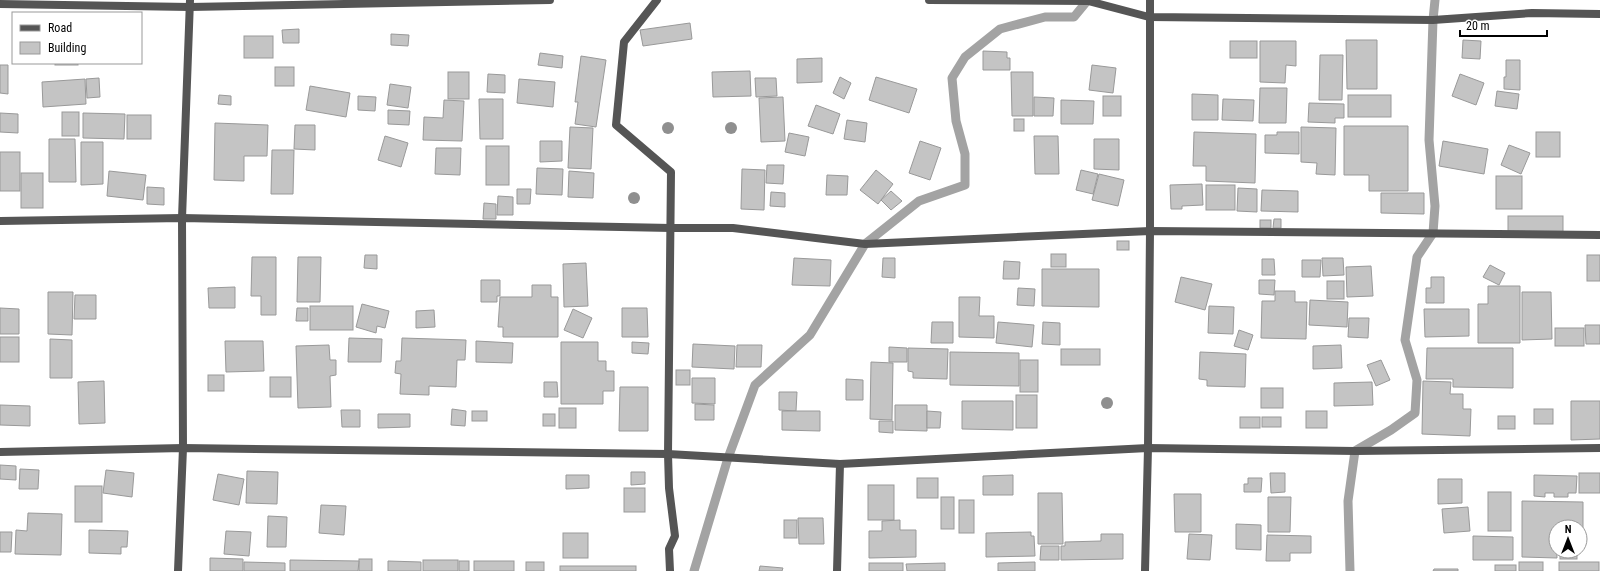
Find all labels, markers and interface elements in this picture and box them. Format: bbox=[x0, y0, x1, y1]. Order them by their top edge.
legend bbox=[12, 12, 142, 64]
scale bar bbox=[1460, 12, 1547, 38]
text: 20 m bbox=[1466, 19, 1490, 33]
text: Road bbox=[48, 21, 72, 35]
text: Building bbox=[48, 41, 86, 55]
north arrow bbox=[1548, 519, 1588, 559]
text: N bbox=[1565, 523, 1572, 536]

